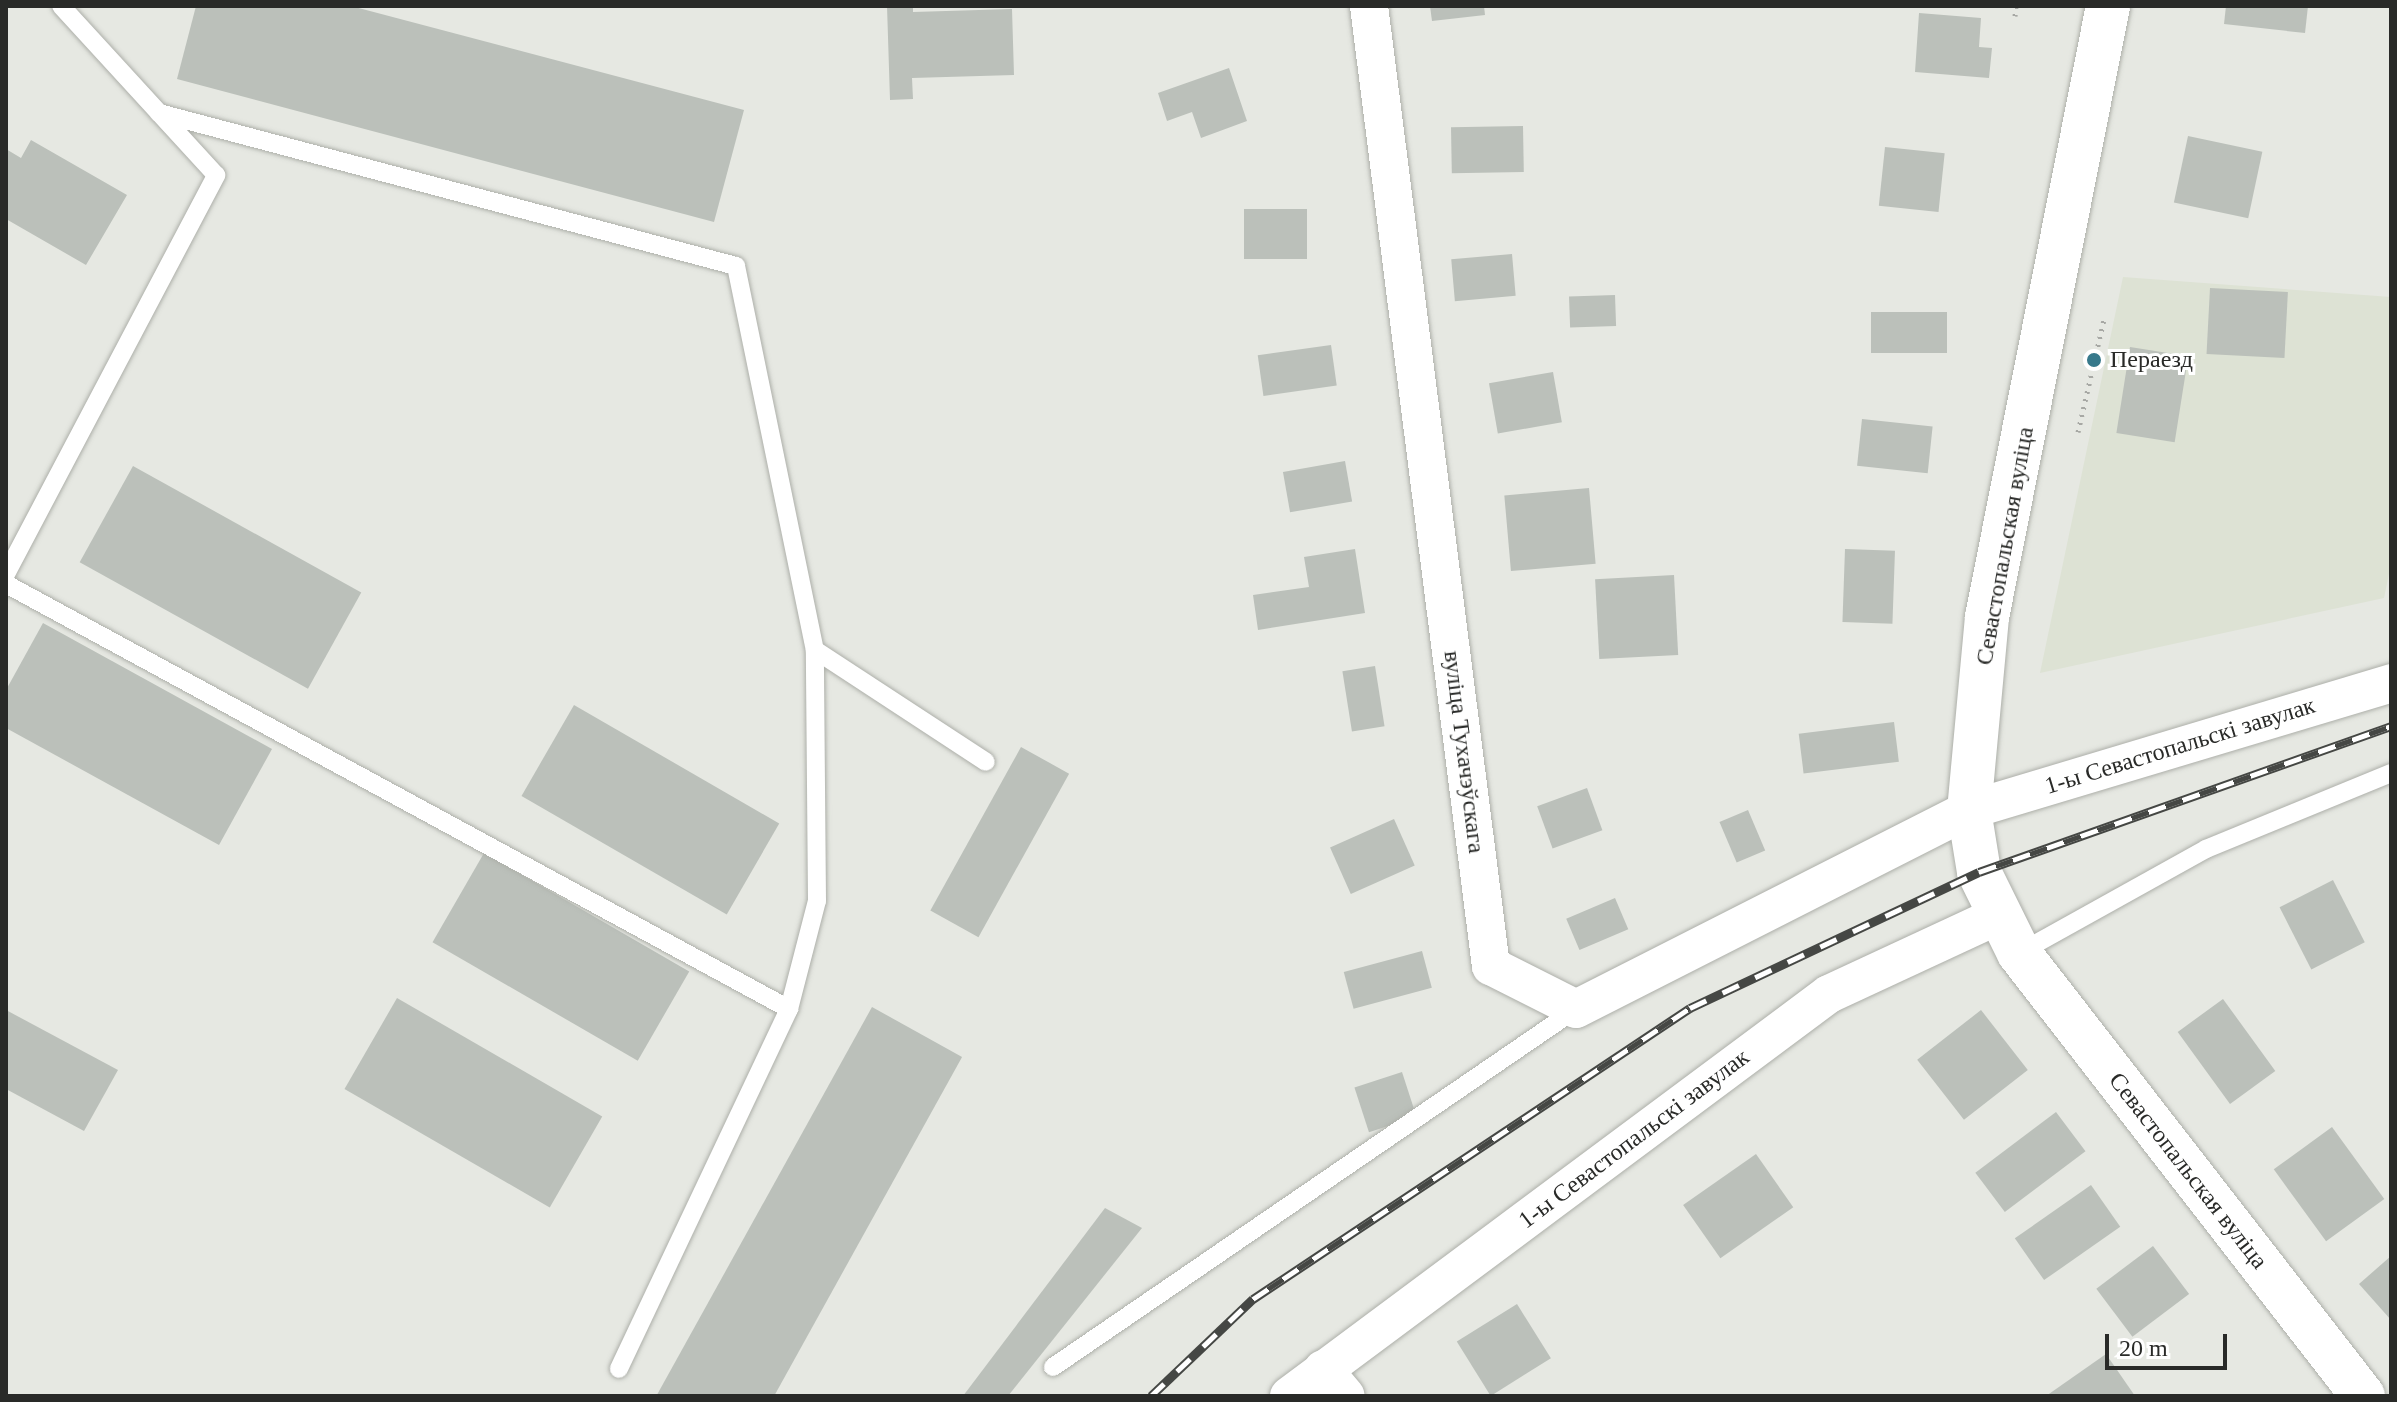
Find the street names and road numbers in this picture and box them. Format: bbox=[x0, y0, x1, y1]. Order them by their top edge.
street label: Севастопальская вуліца bbox=[1970, 425, 2040, 667]
street label: вуліца Тухачэўскага bbox=[1437, 649, 1491, 855]
street label: 1-ы Севастопальскі завулак bbox=[2041, 691, 2319, 801]
street label: 1-ы Севастопальскі завулак bbox=[1513, 1043, 1755, 1235]
street label: Севастопальская вуліца bbox=[2102, 1067, 2274, 1275]

